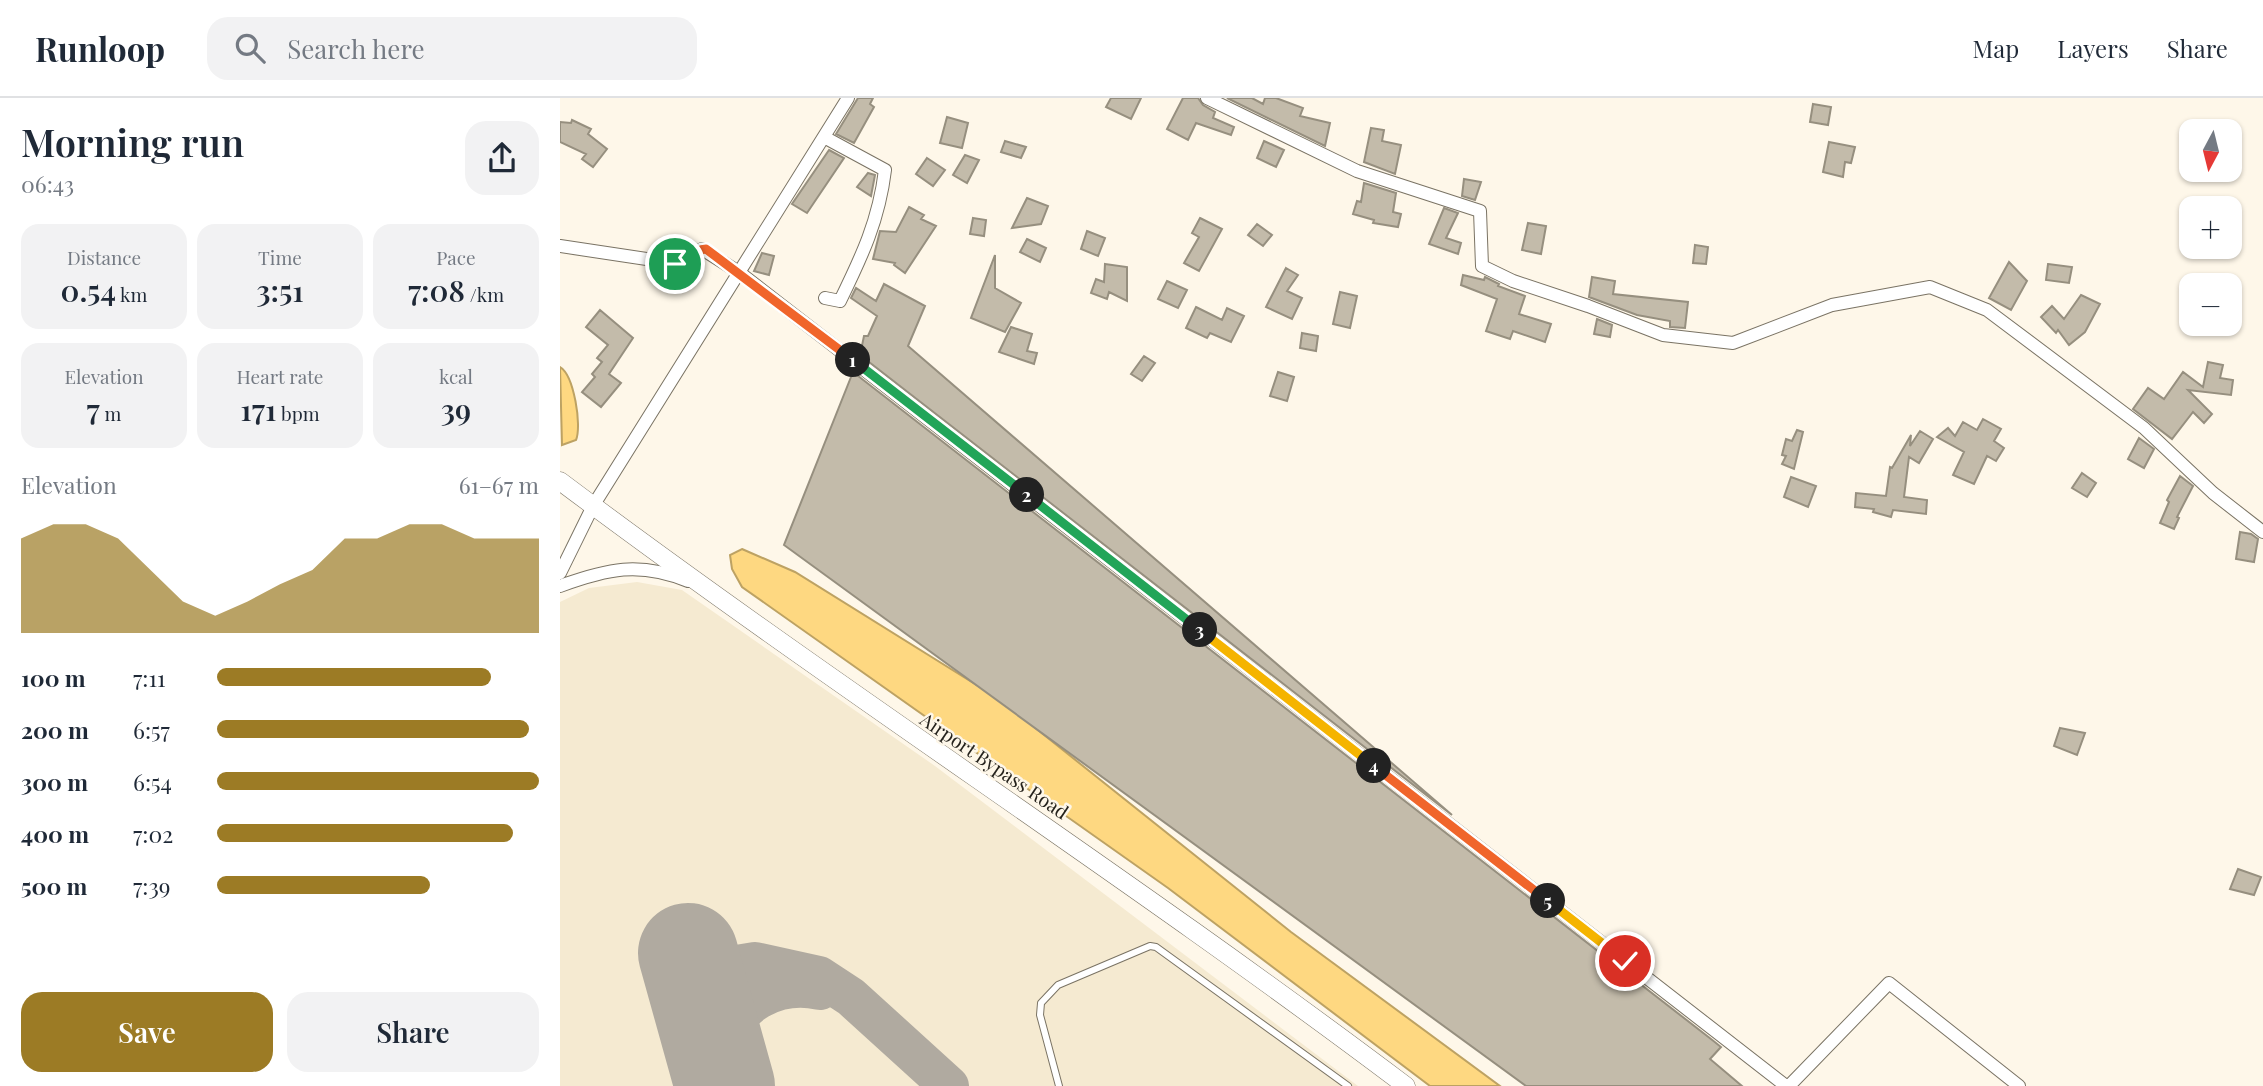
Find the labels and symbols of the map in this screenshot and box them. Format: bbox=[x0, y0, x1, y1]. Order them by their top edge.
north arrow bbox=[2179, 119, 2242, 182]
pin bbox=[645, 234, 705, 294]
pin: 1 bbox=[836, 342, 870, 378]
pin: 2 bbox=[1009, 478, 1044, 512]
pin: 3 bbox=[1182, 612, 1218, 648]
street label: Airport Bypass Road bbox=[915, 705, 1074, 824]
pin: 4 bbox=[1356, 748, 1392, 784]
pin: 5 bbox=[1530, 884, 1566, 918]
pin bbox=[1595, 931, 1655, 991]

